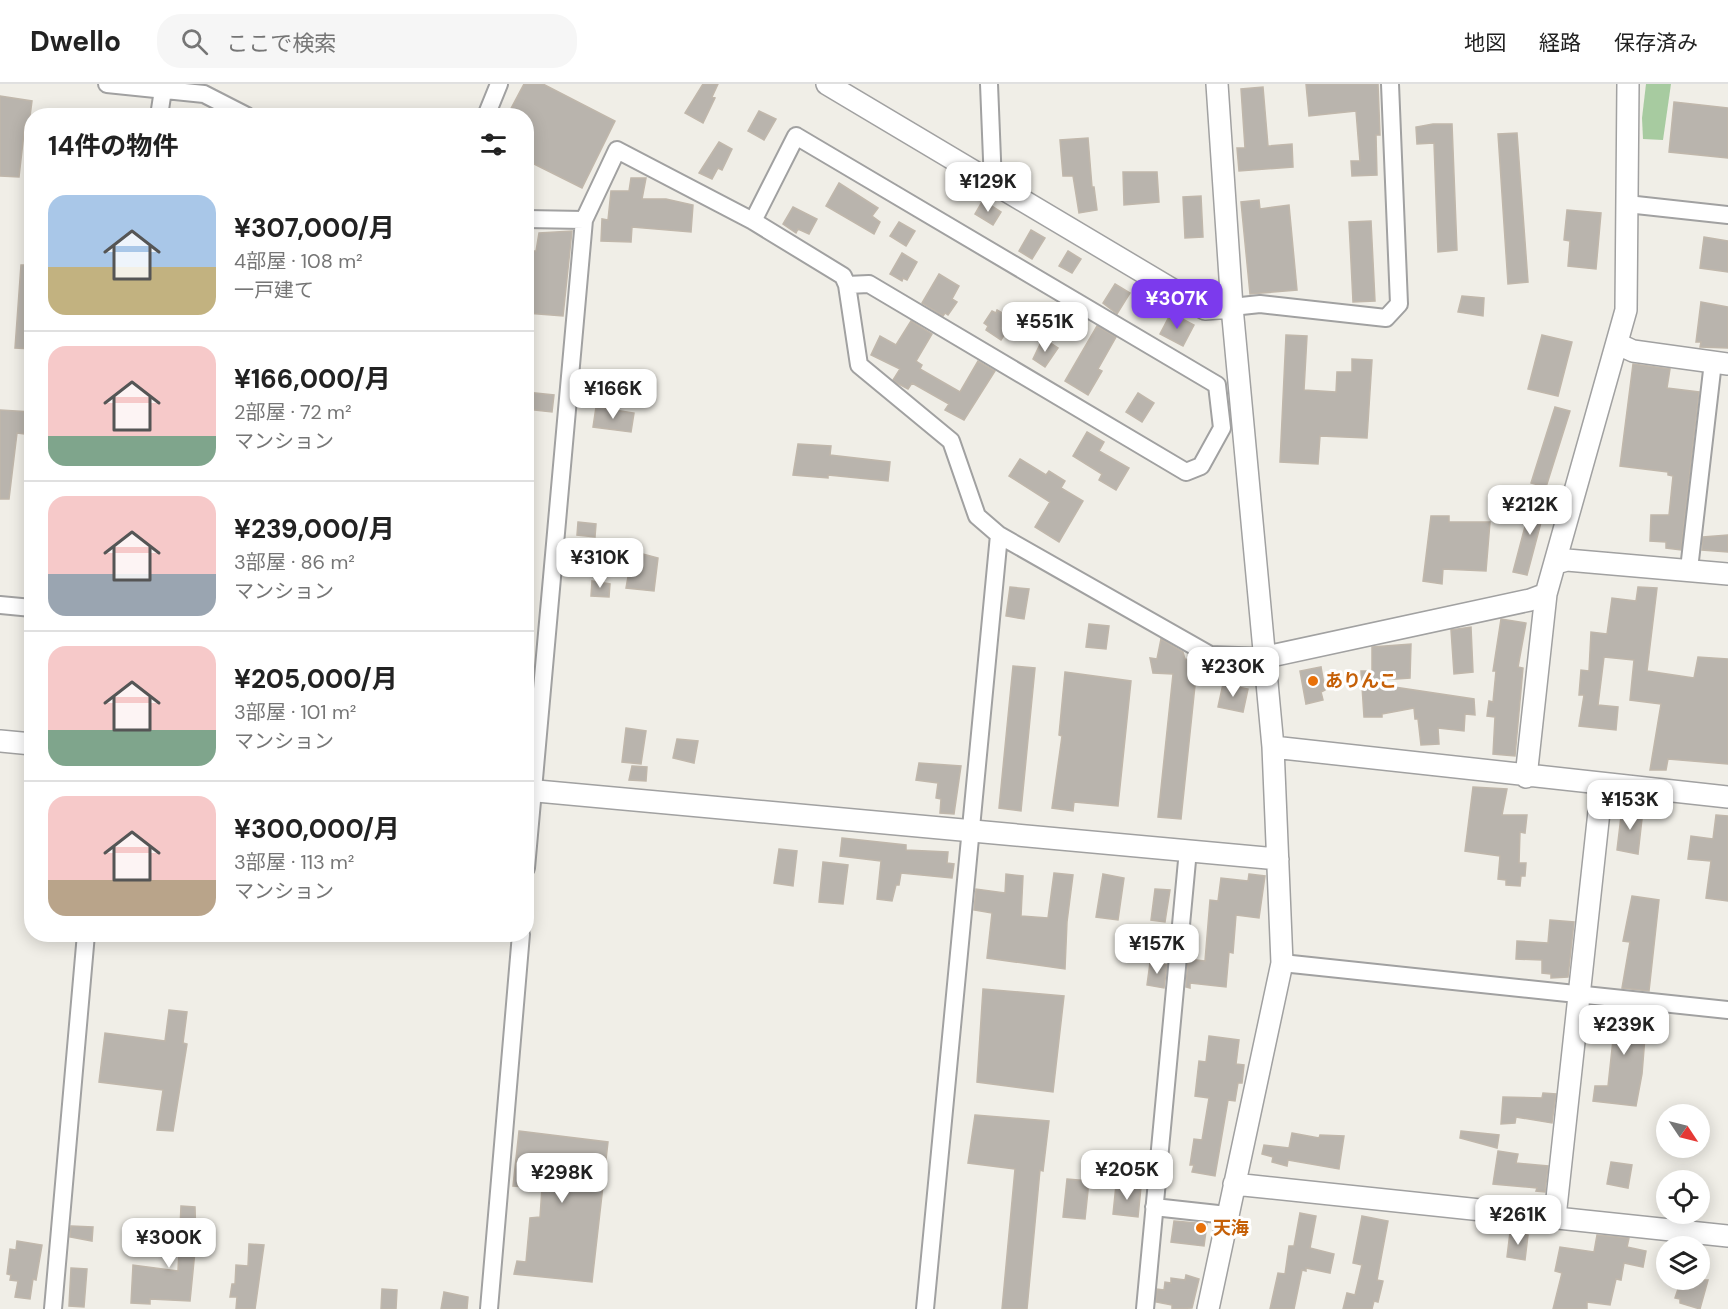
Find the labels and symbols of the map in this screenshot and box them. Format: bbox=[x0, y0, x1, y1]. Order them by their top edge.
pin: ¥129K bbox=[946, 162, 1030, 213]
pin: ¥307K bbox=[1135, 279, 1219, 330]
pin: ¥551K bbox=[1003, 302, 1087, 353]
pin: ¥166K bbox=[571, 369, 655, 420]
pin: ¥212K bbox=[1488, 485, 1572, 536]
pin: ¥310K bbox=[558, 538, 642, 589]
pin: ¥230K bbox=[1191, 647, 1275, 698]
place label: ありんこ bbox=[1325, 669, 1397, 693]
marker: ありんこ bbox=[1306, 674, 1320, 688]
pin: ¥153K bbox=[1588, 780, 1672, 831]
pin: ¥157K bbox=[1115, 924, 1199, 975]
pin: ¥239K bbox=[1582, 1005, 1666, 1056]
north arrow bbox=[1656, 1104, 1710, 1158]
pin: ¥205K bbox=[1085, 1150, 1169, 1201]
pin: ¥298K bbox=[520, 1153, 604, 1204]
pin: ¥261K bbox=[1476, 1195, 1560, 1246]
place label: 天海 bbox=[1213, 1216, 1249, 1240]
pin: ¥300K bbox=[127, 1218, 211, 1269]
marker: 天海 bbox=[1194, 1221, 1208, 1235]

